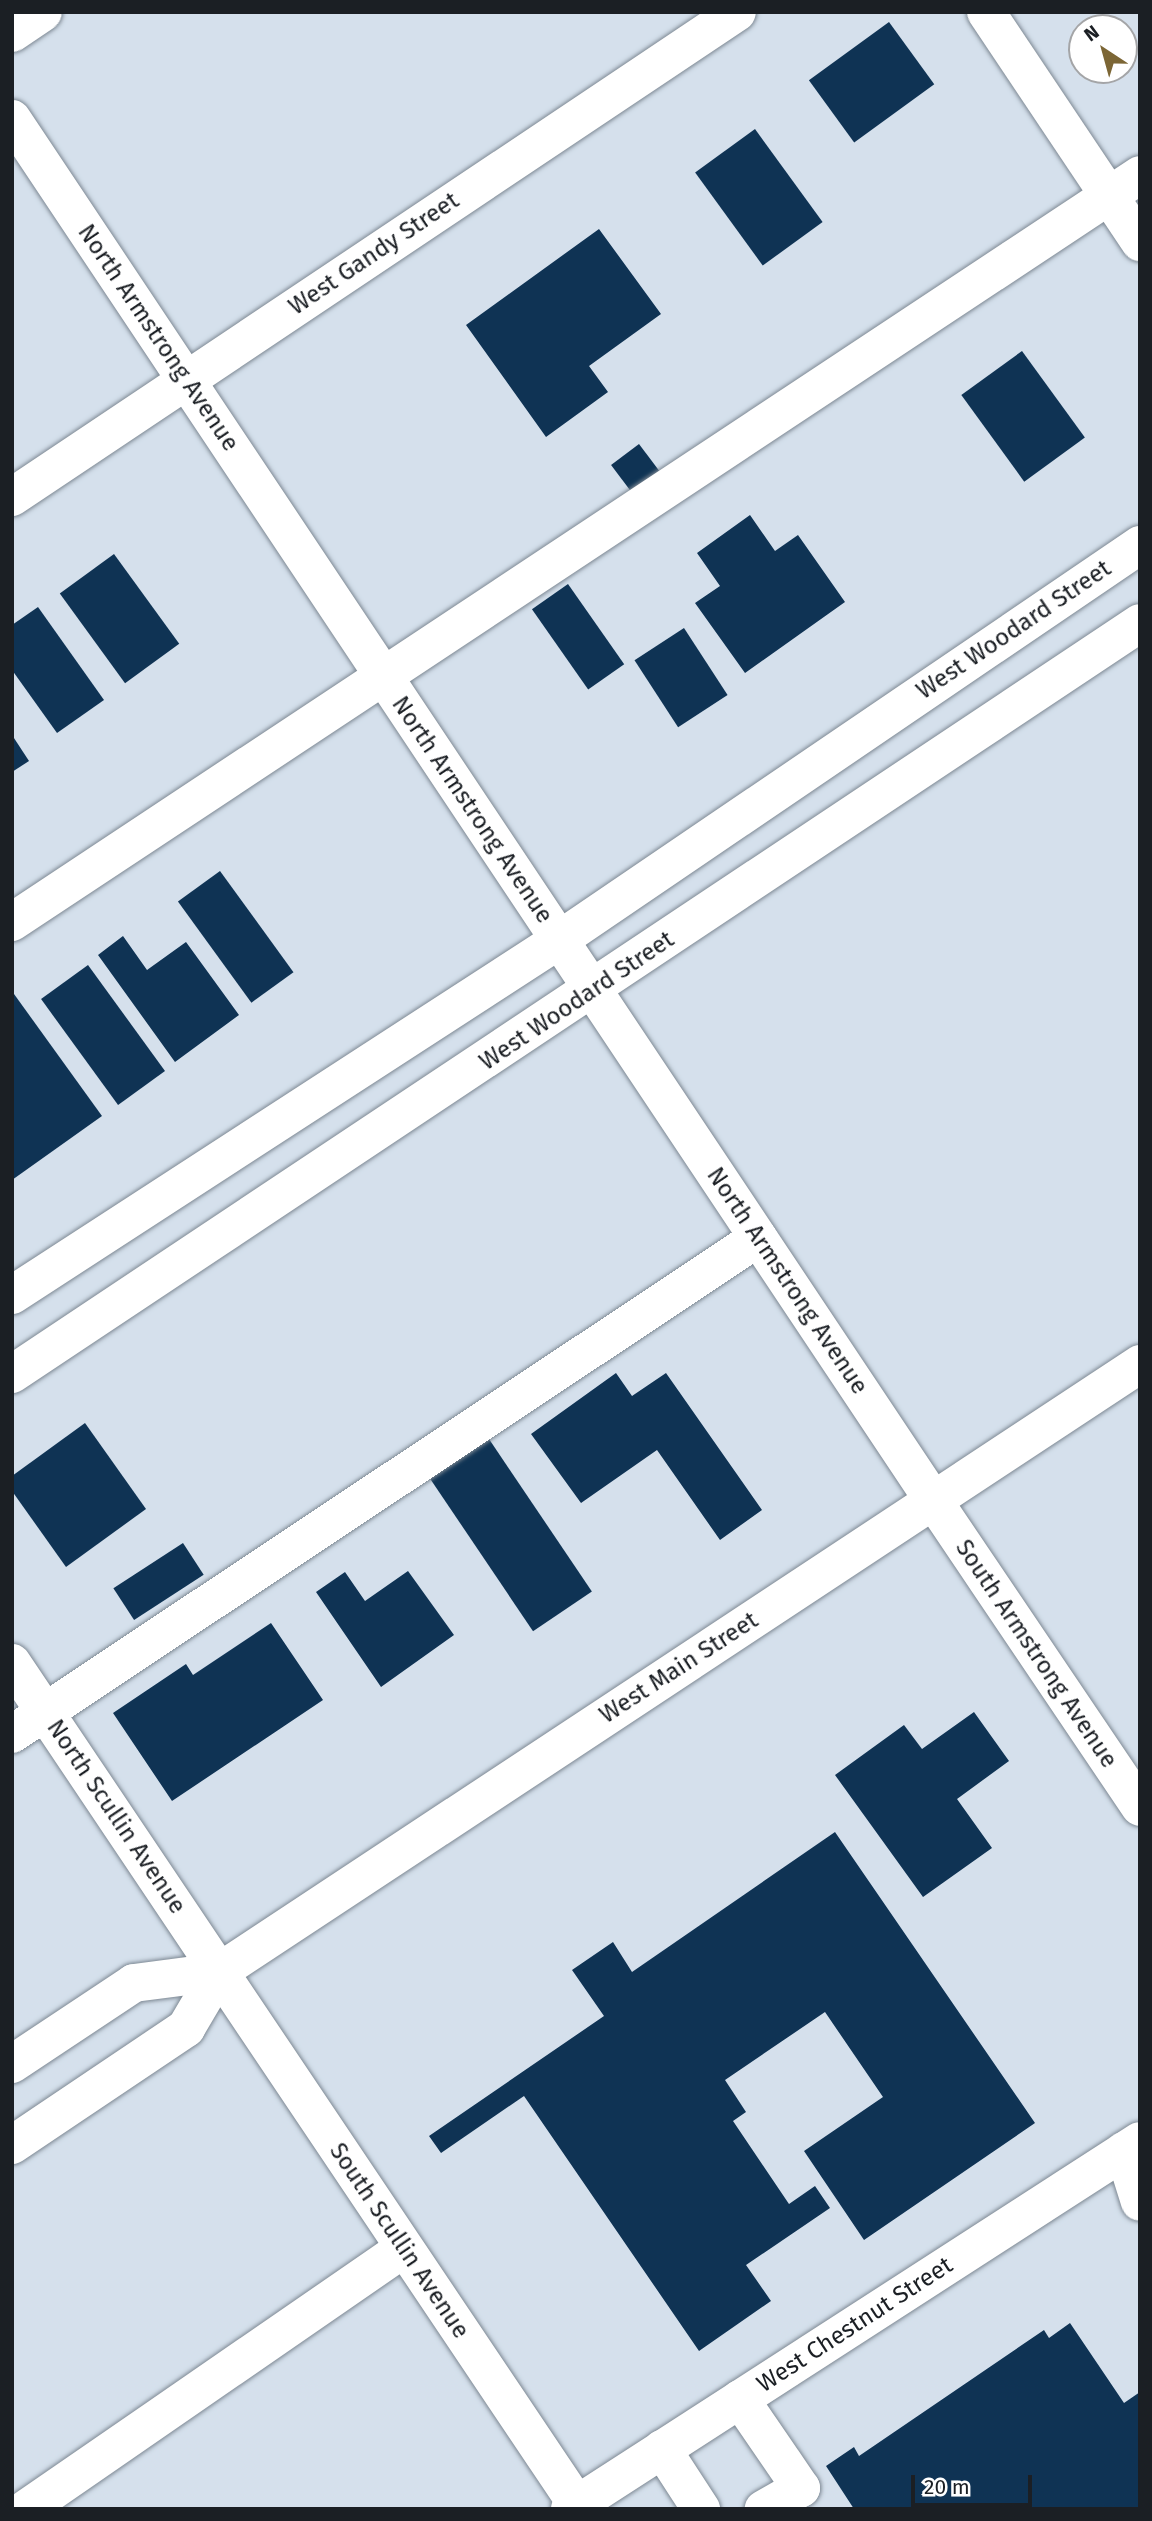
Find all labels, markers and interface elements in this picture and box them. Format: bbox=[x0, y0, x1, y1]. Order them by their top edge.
north arrow bbox=[1068, 14, 1138, 84]
text: N bbox=[1080, 20, 1103, 46]
street label: West Gandy Street bbox=[284, 186, 464, 322]
street label: North Armstrong Avenue bbox=[71, 219, 245, 457]
street label: West Woodard Street bbox=[911, 554, 1117, 706]
street label: North Armstrong Avenue bbox=[385, 691, 559, 929]
street label: West Woodard Street bbox=[474, 925, 680, 1077]
street label: North Armstrong Avenue bbox=[700, 1162, 874, 1400]
street label: South Armstrong Avenue bbox=[949, 1535, 1123, 1773]
street label: West Main Street bbox=[594, 1606, 764, 1730]
street label: North Scullin Avenue bbox=[40, 1714, 192, 1920]
street label: South Scullin Avenue bbox=[323, 2138, 475, 2344]
street label: West Chestnut Street bbox=[752, 2251, 958, 2399]
scale bar bbox=[914, 2462, 1035, 2506]
text: 20 m bbox=[924, 2474, 970, 2500]

